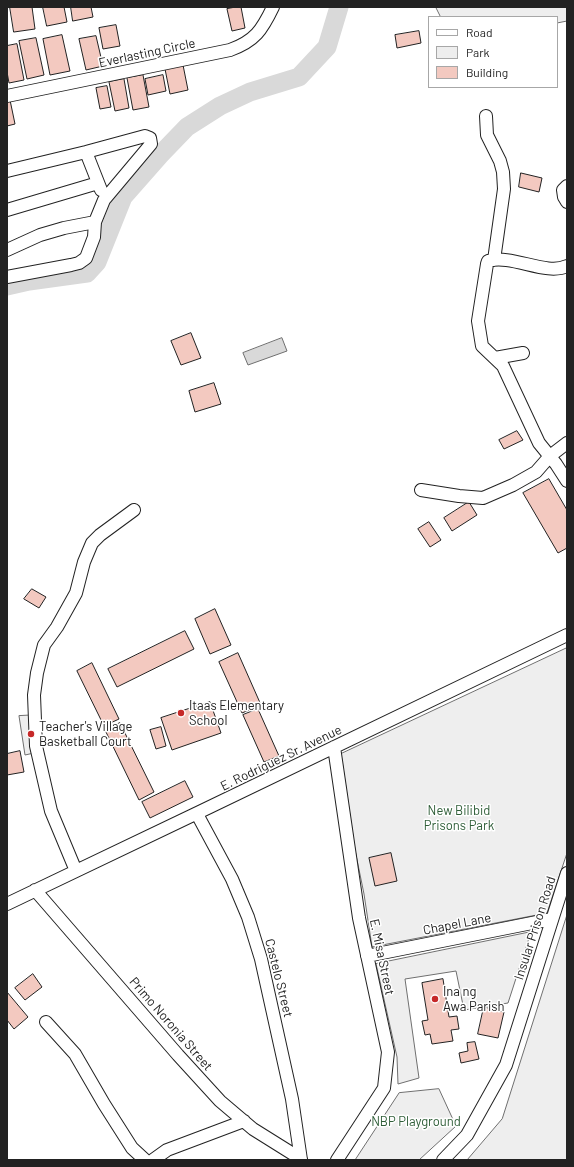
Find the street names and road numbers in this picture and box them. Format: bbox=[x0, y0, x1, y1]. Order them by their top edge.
street label: Everlasting Circle bbox=[97, 35, 197, 71]
street label: E. Rodriguez Sr. Avenue bbox=[218, 722, 344, 794]
street label: Insular Prison Road bbox=[511, 874, 559, 982]
street label: Chapel Lane bbox=[422, 910, 492, 938]
street label: E. Misa Street bbox=[366, 917, 398, 997]
street label: Castelo Street bbox=[262, 937, 296, 1019]
street label: Primo Noronia Street bbox=[126, 974, 216, 1074]

